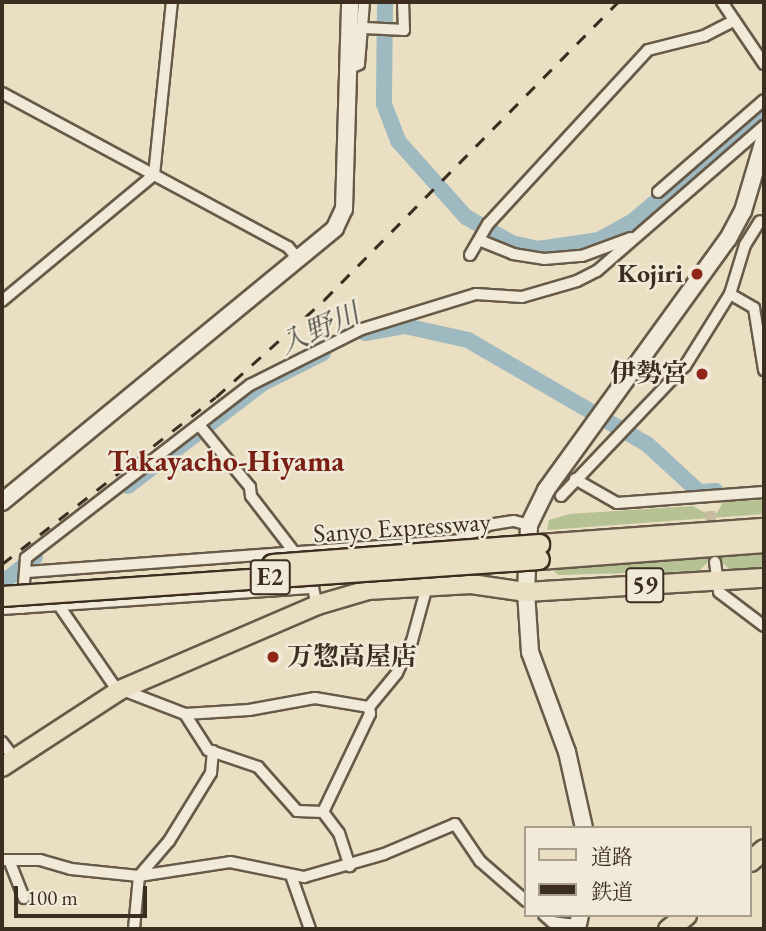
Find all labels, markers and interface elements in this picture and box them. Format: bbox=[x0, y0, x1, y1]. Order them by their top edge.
place label: Kojiri bbox=[618, 258, 683, 290]
marker: Kojiri bbox=[689, 266, 705, 282]
water label: 入野川 bbox=[274, 296, 364, 360]
place label: 伊勢宮 bbox=[610, 358, 688, 390]
marker: 伊勢宮 bbox=[694, 366, 710, 382]
district label: Takayacho-Hiyama bbox=[108, 443, 344, 479]
street label: Sanyo Expressway bbox=[312, 506, 492, 550]
road number: E2 bbox=[249, 556, 291, 598]
road number: 59 bbox=[624, 564, 666, 606]
place label: 万惣高屋店 bbox=[287, 641, 417, 673]
marker: 万惣高屋店 bbox=[265, 649, 281, 665]
legend bbox=[524, 826, 752, 917]
text: 道路 bbox=[591, 843, 633, 870]
scale bar bbox=[18, 872, 150, 916]
text: 鉄道 bbox=[591, 878, 633, 905]
text: 100 m bbox=[27, 884, 78, 911]

